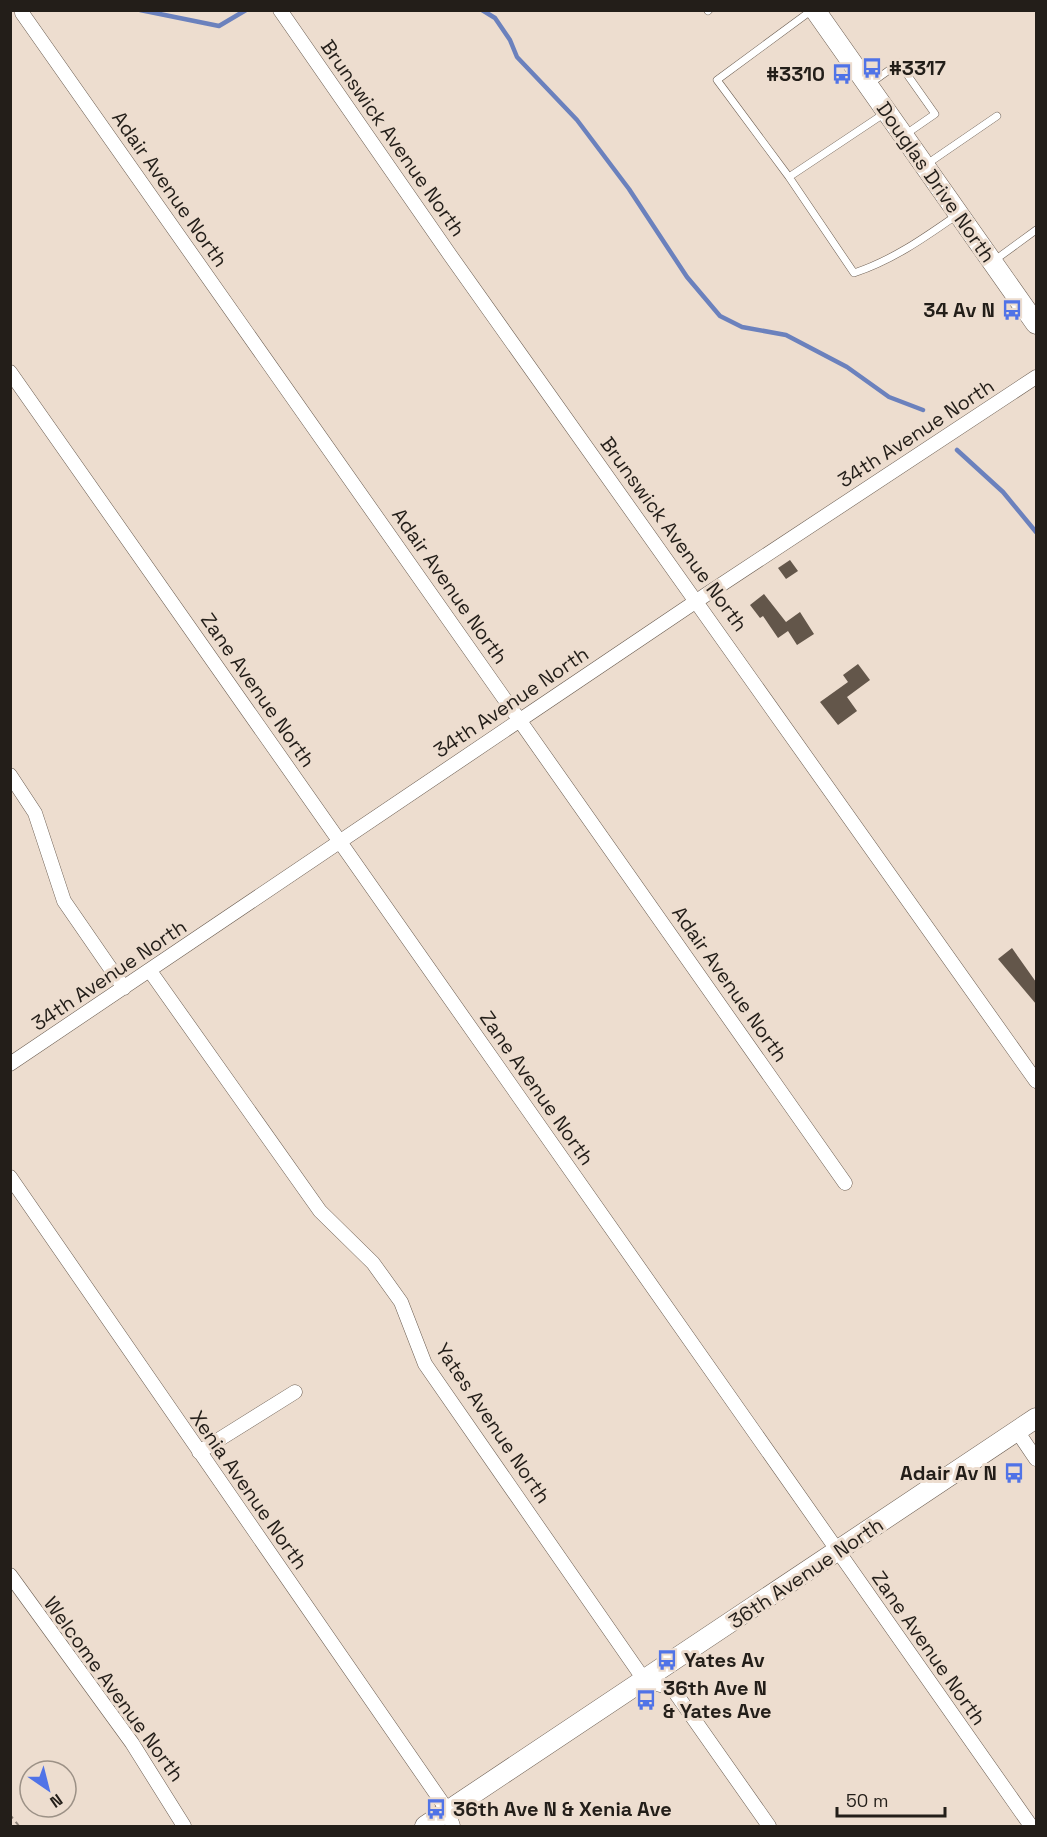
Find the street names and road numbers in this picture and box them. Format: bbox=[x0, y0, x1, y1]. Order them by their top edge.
street label: Brunswick Avenue North bbox=[315, 34, 471, 242]
street label: Douglas Drive North bbox=[871, 97, 1001, 267]
street label: Adair Avenue North bbox=[106, 106, 234, 272]
street label: 34th Avenue North bbox=[833, 373, 999, 493]
street label: Brunswick Avenue North bbox=[595, 431, 753, 637]
street label: Adair Avenue North bbox=[386, 503, 514, 669]
street label: Zane Avenue North bbox=[195, 608, 321, 772]
street label: 34th Avenue North bbox=[429, 641, 593, 763]
street label: Adair Avenue North bbox=[666, 901, 794, 1067]
street label: 34th Avenue North bbox=[27, 914, 191, 1036]
street label: Zane Avenue North bbox=[474, 1006, 600, 1170]
street label: Yates Avenue North bbox=[430, 1338, 556, 1508]
street label: Xenia Avenue North bbox=[184, 1405, 314, 1575]
street label: 36th Avenue North bbox=[724, 1512, 888, 1634]
street label: Zane Avenue North bbox=[866, 1566, 992, 1730]
street label: Welcome Avenue North bbox=[38, 1591, 190, 1787]

